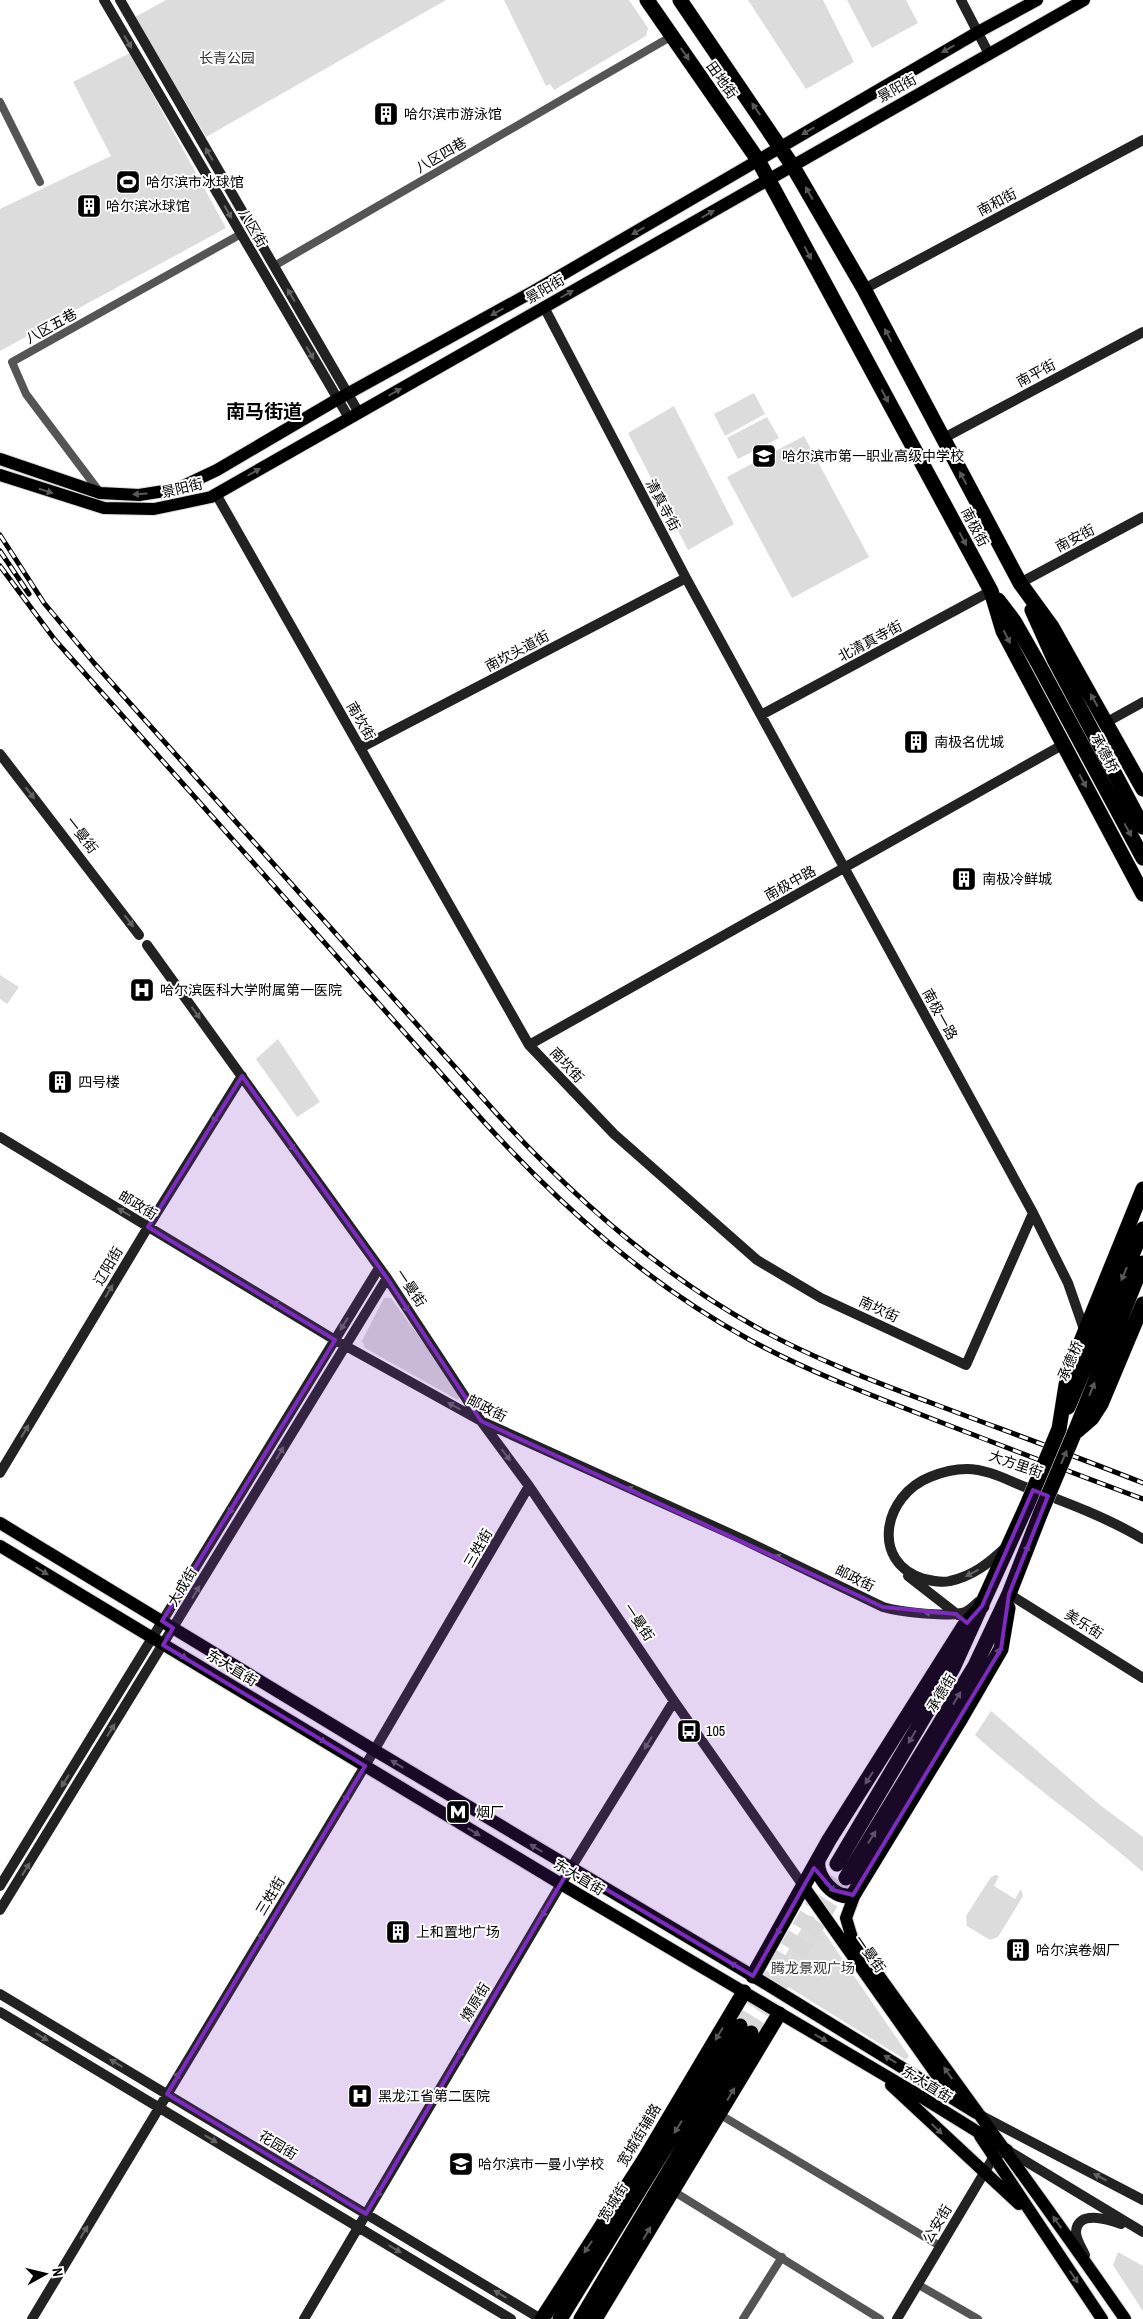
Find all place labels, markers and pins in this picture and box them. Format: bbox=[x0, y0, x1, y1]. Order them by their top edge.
building icon: 哈尔滨市游泳馆 bbox=[373, 101, 399, 127]
place label: 哈尔滨市游泳馆 bbox=[404, 105, 502, 123]
sports icon: 哈尔滨市冰球馆 bbox=[115, 169, 141, 195]
place label: 哈尔滨市冰球馆 bbox=[146, 173, 244, 191]
building icon: 哈尔滨冰球馆 bbox=[76, 193, 102, 219]
place label: 哈尔滨冰球馆 bbox=[106, 197, 190, 215]
school or university icon: 哈尔滨市第一职业高级中学校 bbox=[751, 443, 777, 469]
place label: 哈尔滨市第一职业高级中学校 bbox=[782, 447, 964, 465]
building icon: 南极名优城 bbox=[903, 729, 929, 755]
place label: 南极名优城 bbox=[934, 733, 1004, 751]
building icon: 南极冷鲜城 bbox=[951, 866, 977, 892]
place label: 南极冷鲜城 bbox=[982, 870, 1052, 888]
hospital icon: 哈尔滨医科大学附属第一医院 bbox=[129, 977, 155, 1003]
place label: 哈尔滨医科大学附属第一医院 bbox=[160, 981, 342, 999]
building icon: 四号楼 bbox=[47, 1069, 73, 1095]
place label: 四号楼 bbox=[78, 1073, 120, 1091]
bus stop icon: 105 bbox=[676, 1718, 702, 1744]
place label: 105 bbox=[706, 1722, 725, 1740]
metro station icon: 烟厂 bbox=[445, 1799, 471, 1825]
place label: 烟厂 bbox=[476, 1803, 504, 1821]
building icon: 上和置地广场 bbox=[385, 1919, 411, 1945]
place label: 上和置地广场 bbox=[416, 1923, 500, 1941]
building icon: 哈尔滨卷烟厂 bbox=[1005, 1937, 1031, 1963]
place label: 哈尔滨卷烟厂 bbox=[1036, 1941, 1120, 1959]
hospital icon: 黑龙江省第二医院 bbox=[347, 2083, 373, 2109]
place label: 黑龙江省第二医院 bbox=[378, 2087, 490, 2105]
school or university icon: 哈尔滨市一曼小学校 bbox=[448, 2151, 474, 2177]
place label: 哈尔滨市一曼小学校 bbox=[478, 2155, 604, 2173]

